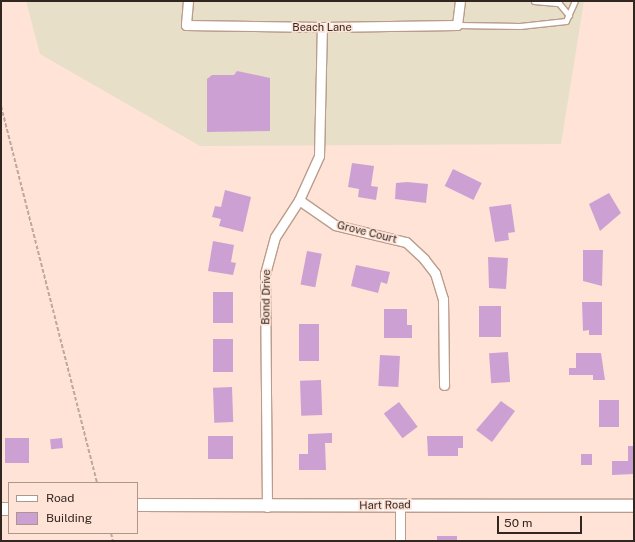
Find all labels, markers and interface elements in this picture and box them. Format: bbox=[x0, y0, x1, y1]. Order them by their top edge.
street label: Beach Lane bbox=[292, 20, 352, 34]
street label: Grove Court bbox=[336, 218, 398, 246]
street label: Bond Drive bbox=[259, 269, 273, 325]
legend bbox=[8, 482, 138, 534]
text: Road bbox=[46, 491, 74, 505]
street label: Hart Road bbox=[359, 498, 411, 512]
scale bar bbox=[499, 508, 584, 534]
text: Building bbox=[46, 511, 92, 525]
text: 50 m bbox=[504, 516, 532, 530]

